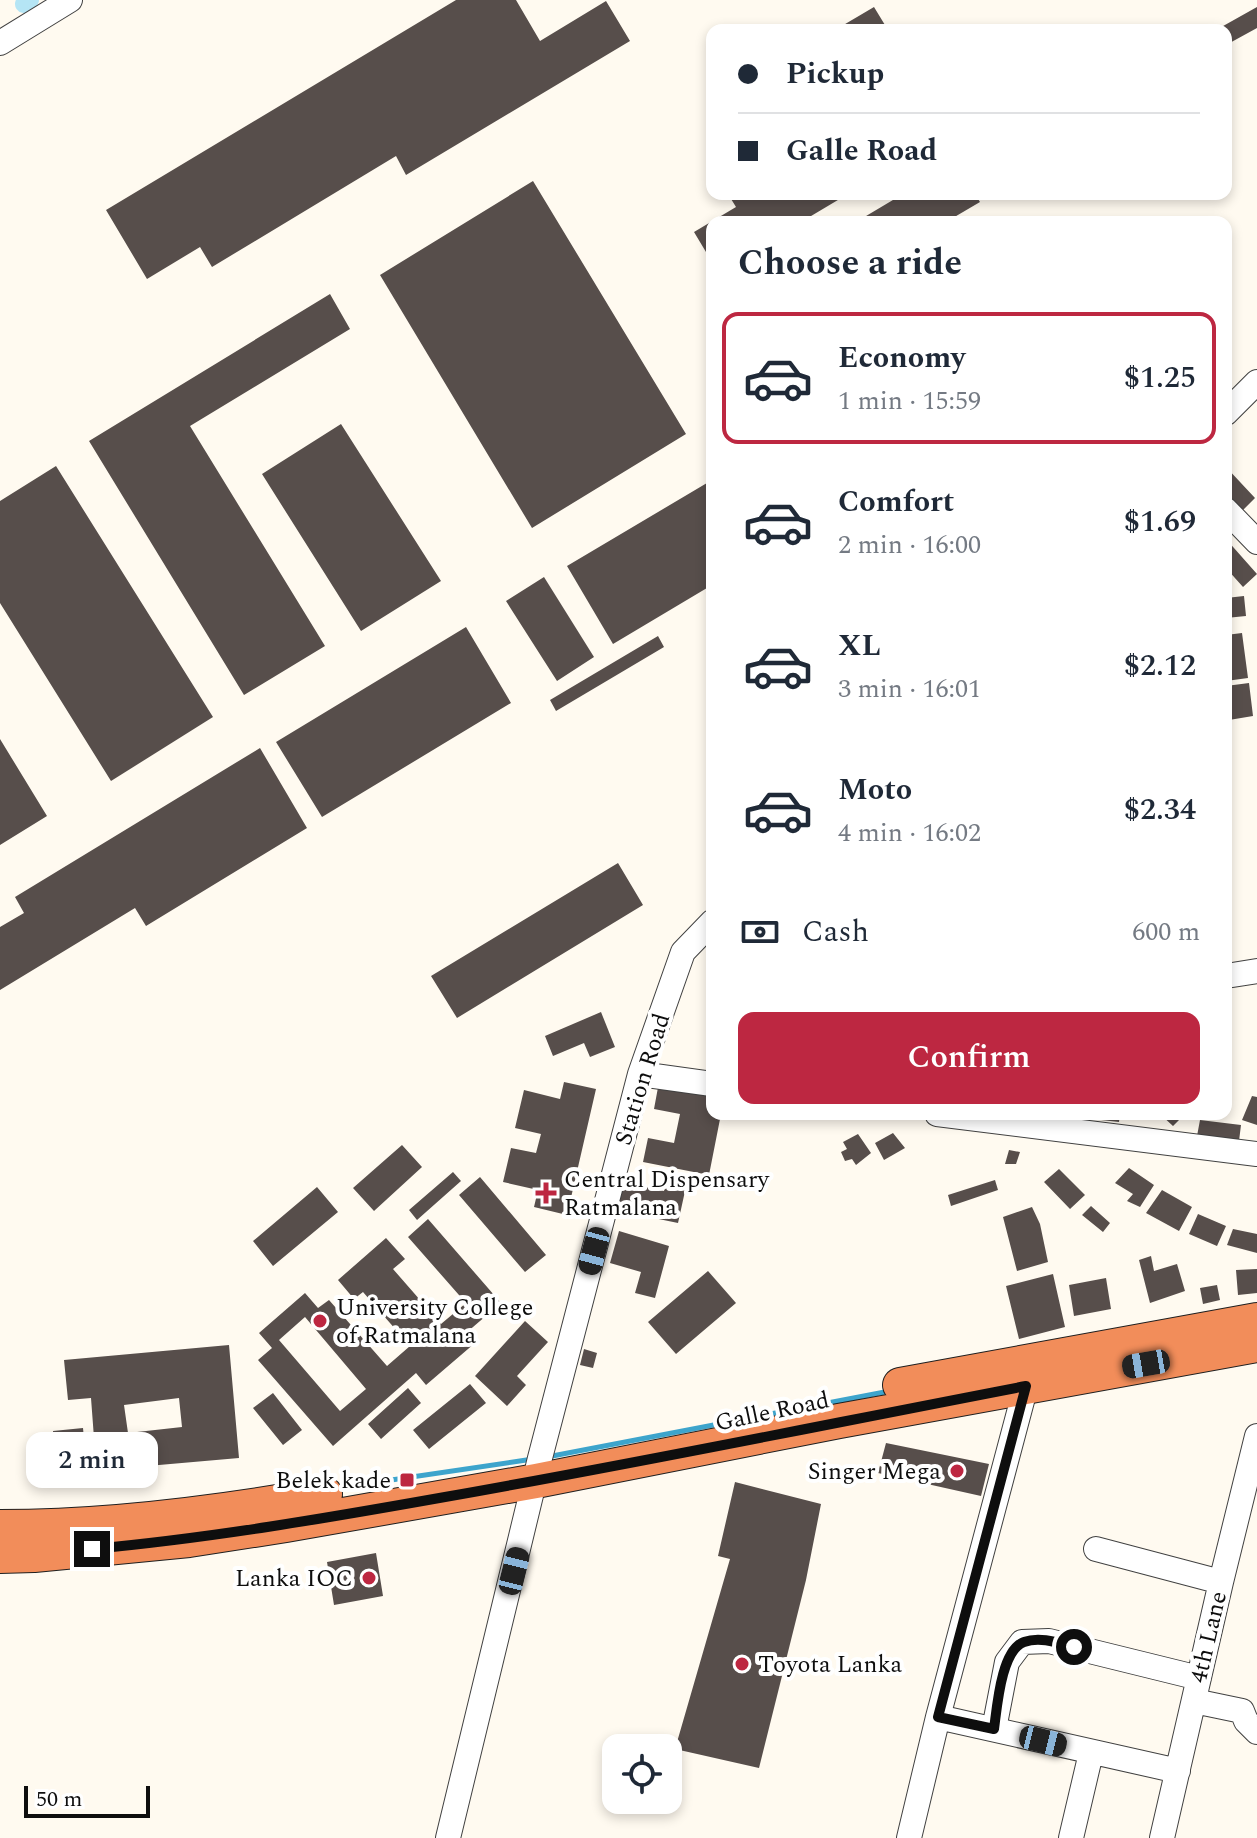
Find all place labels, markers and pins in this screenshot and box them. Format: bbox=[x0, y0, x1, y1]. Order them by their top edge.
place label: Central Dispensary Ratmalana bbox=[564, 1162, 771, 1226]
marker: Central Dispensary Ratmalana bbox=[535, 1182, 557, 1204]
place label: University College of Ratmalana bbox=[336, 1290, 533, 1354]
marker: University College of Ratmalana bbox=[311, 1312, 329, 1330]
place label: Singer Mega bbox=[808, 1454, 941, 1490]
marker: Singer Mega bbox=[948, 1462, 966, 1480]
place label: Belek kade bbox=[275, 1463, 391, 1499]
marker: Belek kade bbox=[398, 1471, 416, 1489]
place label: Lanka IOC bbox=[235, 1561, 353, 1597]
marker: Lanka IOC bbox=[360, 1569, 378, 1587]
place label: Toyota Lanka bbox=[758, 1647, 903, 1683]
marker: Toyota Lanka bbox=[733, 1655, 751, 1673]

